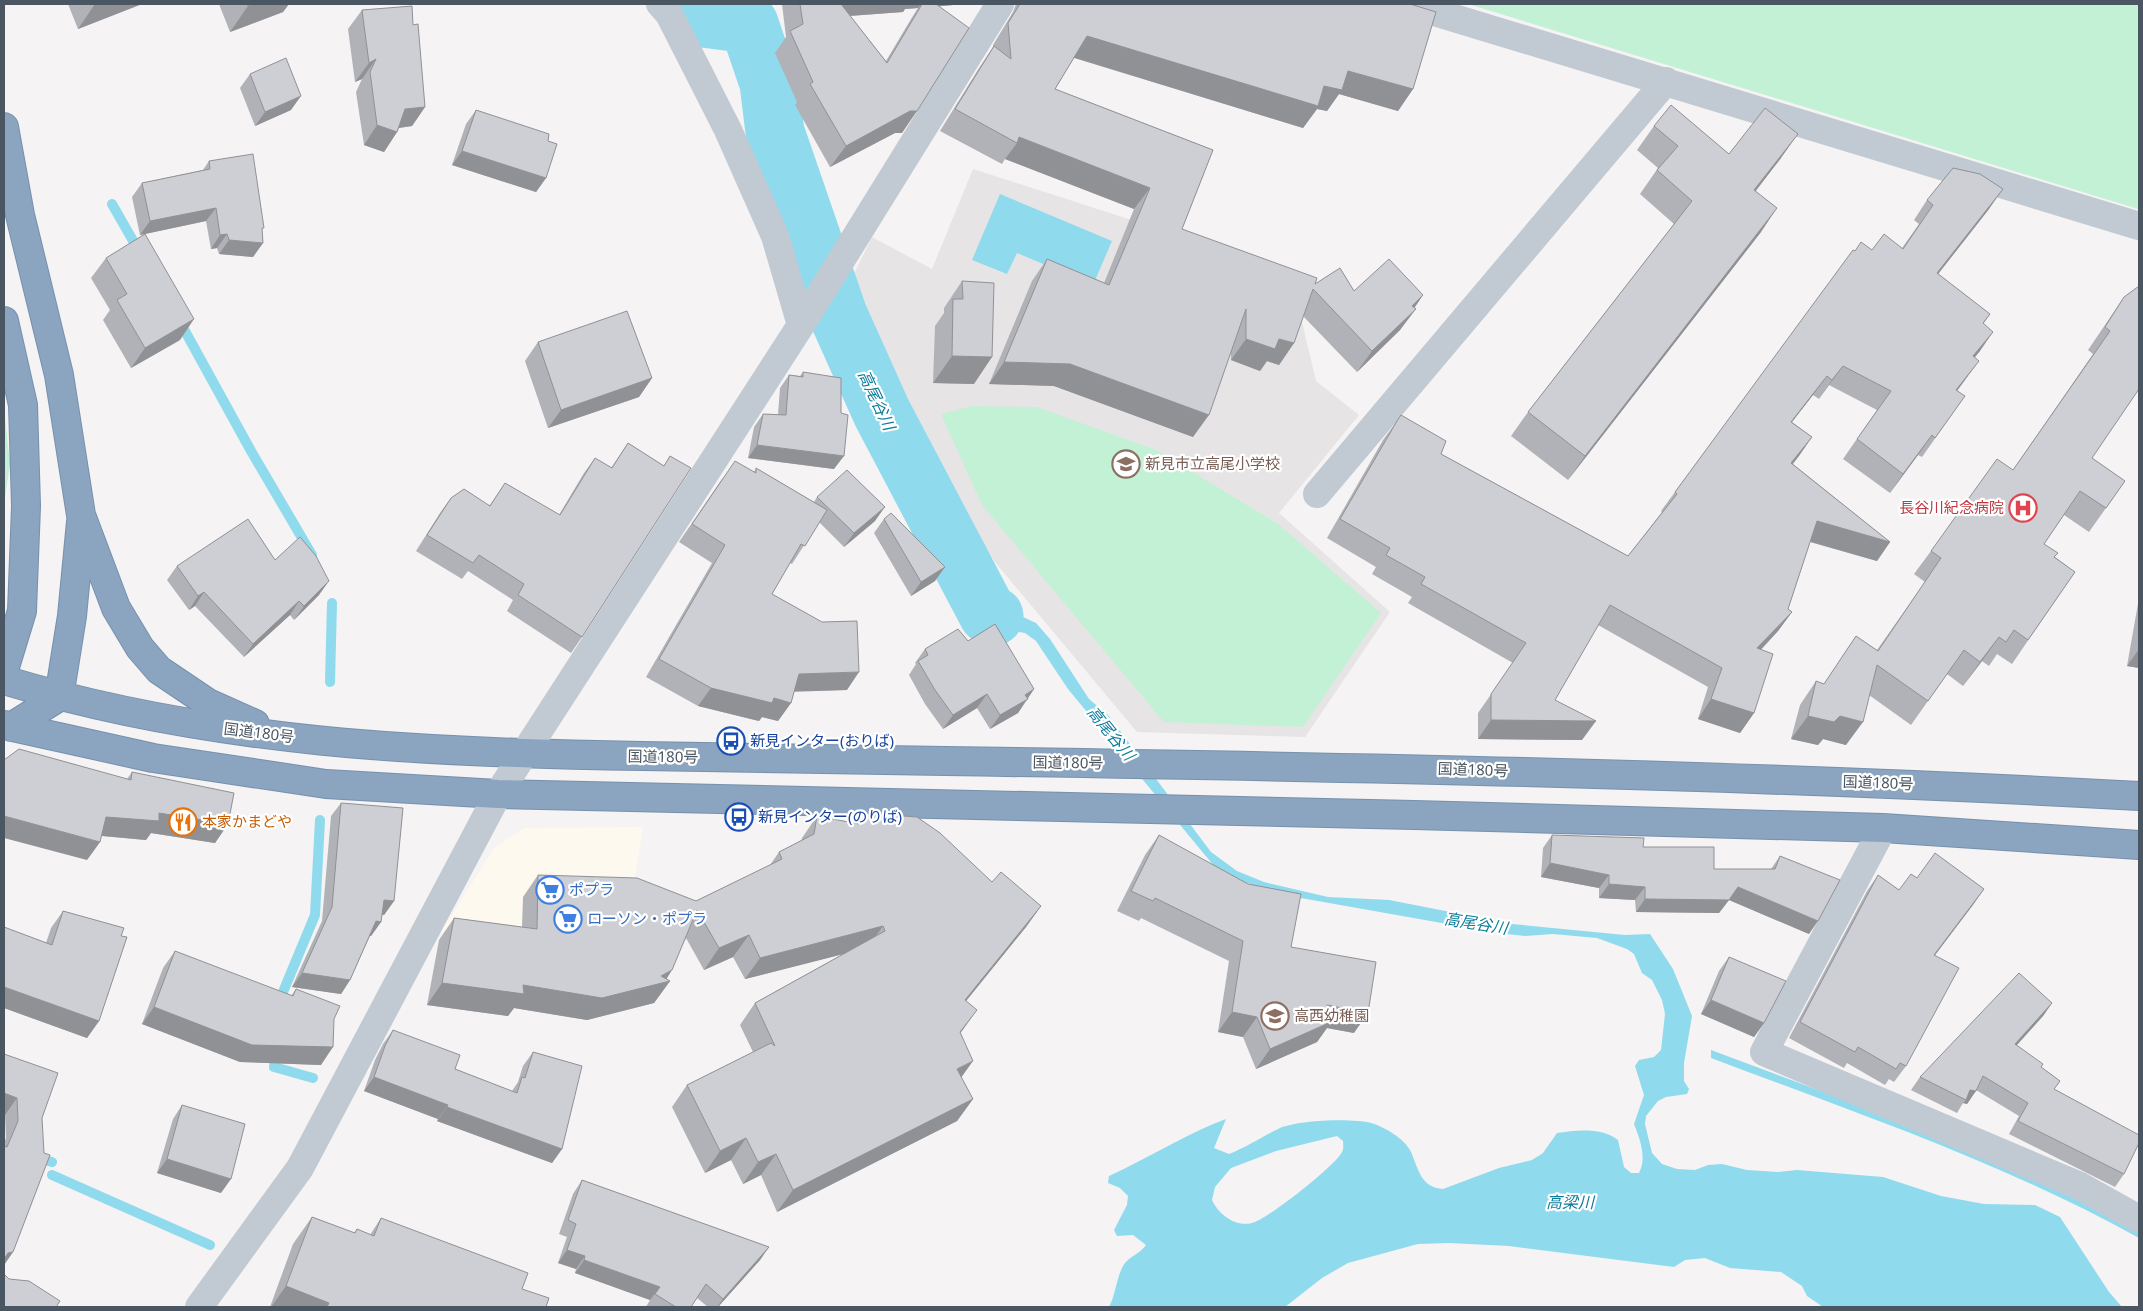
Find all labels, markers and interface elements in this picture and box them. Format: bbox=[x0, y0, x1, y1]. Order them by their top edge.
water label: 高尾谷川 bbox=[854, 366, 901, 435]
school or university icon: 新見市立高尾小学校 bbox=[1111, 449, 1141, 479]
place label: 新見市立高尾小学校 bbox=[1145, 453, 1280, 473]
hospital icon: 長谷川紀念病院 bbox=[2008, 493, 2038, 523]
place label: 長谷川紀念病院 bbox=[1899, 497, 2004, 517]
water label: 高尾谷川 bbox=[1082, 701, 1141, 766]
street label: 国道180号 bbox=[223, 718, 295, 746]
bus stop icon: 新見インター(おりば) bbox=[716, 726, 746, 756]
place label: 新見インター(おりば) bbox=[750, 730, 894, 750]
street label: 国道180号 bbox=[627, 745, 699, 767]
street label: 国道180号 bbox=[1032, 751, 1104, 773]
street label: 国道180号 bbox=[1437, 758, 1509, 780]
street label: 国道180号 bbox=[1842, 771, 1914, 793]
bus stop icon: 新見インター(のりば) bbox=[724, 802, 754, 832]
place label: 新見インター(のりば) bbox=[758, 806, 902, 826]
restaurant icon: 本家かまどや bbox=[168, 807, 198, 837]
place label: 本家かまどや bbox=[202, 811, 292, 831]
supermarket icon: ポプラ bbox=[535, 875, 565, 905]
place label: ポプラ bbox=[569, 879, 614, 899]
supermarket icon: ローソン・ポプラ bbox=[553, 904, 583, 934]
water label: 高尾谷川 bbox=[1443, 907, 1511, 939]
place label: ローソン・ポプラ bbox=[587, 908, 707, 928]
school or university icon: 高西幼稚園 bbox=[1260, 1001, 1290, 1031]
place label: 高西幼稚園 bbox=[1294, 1005, 1369, 1025]
water label: 高梁川 bbox=[1546, 1191, 1596, 1213]

